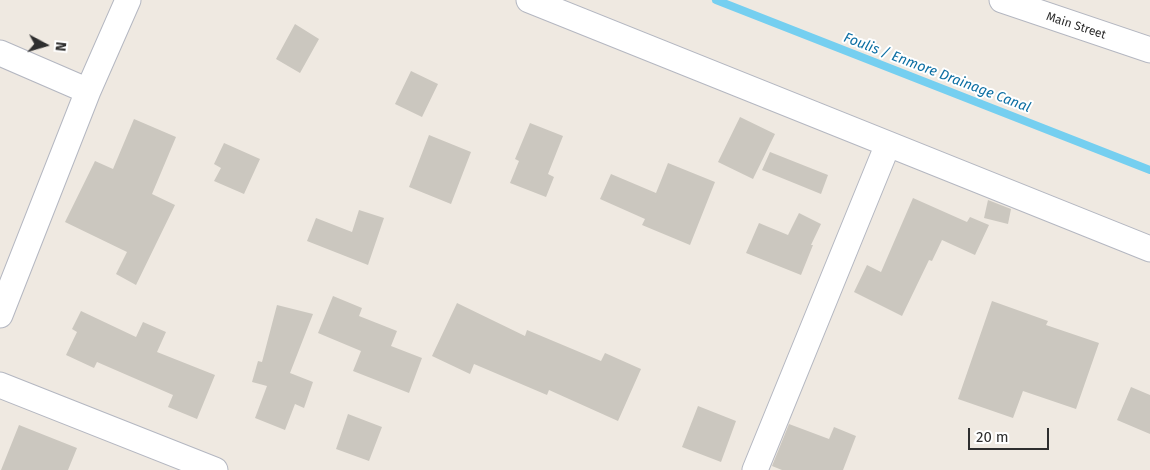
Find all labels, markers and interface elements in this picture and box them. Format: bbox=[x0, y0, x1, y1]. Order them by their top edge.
street label: Main Street bbox=[1044, 10, 1108, 42]
north arrow bbox=[20, 20, 70, 70]
water label: Foulis / Enmore Drainage Canal bbox=[841, 30, 1033, 116]
text: N bbox=[51, 41, 69, 52]
scale bar bbox=[970, 418, 1051, 450]
text: 20 m bbox=[976, 428, 1009, 446]

